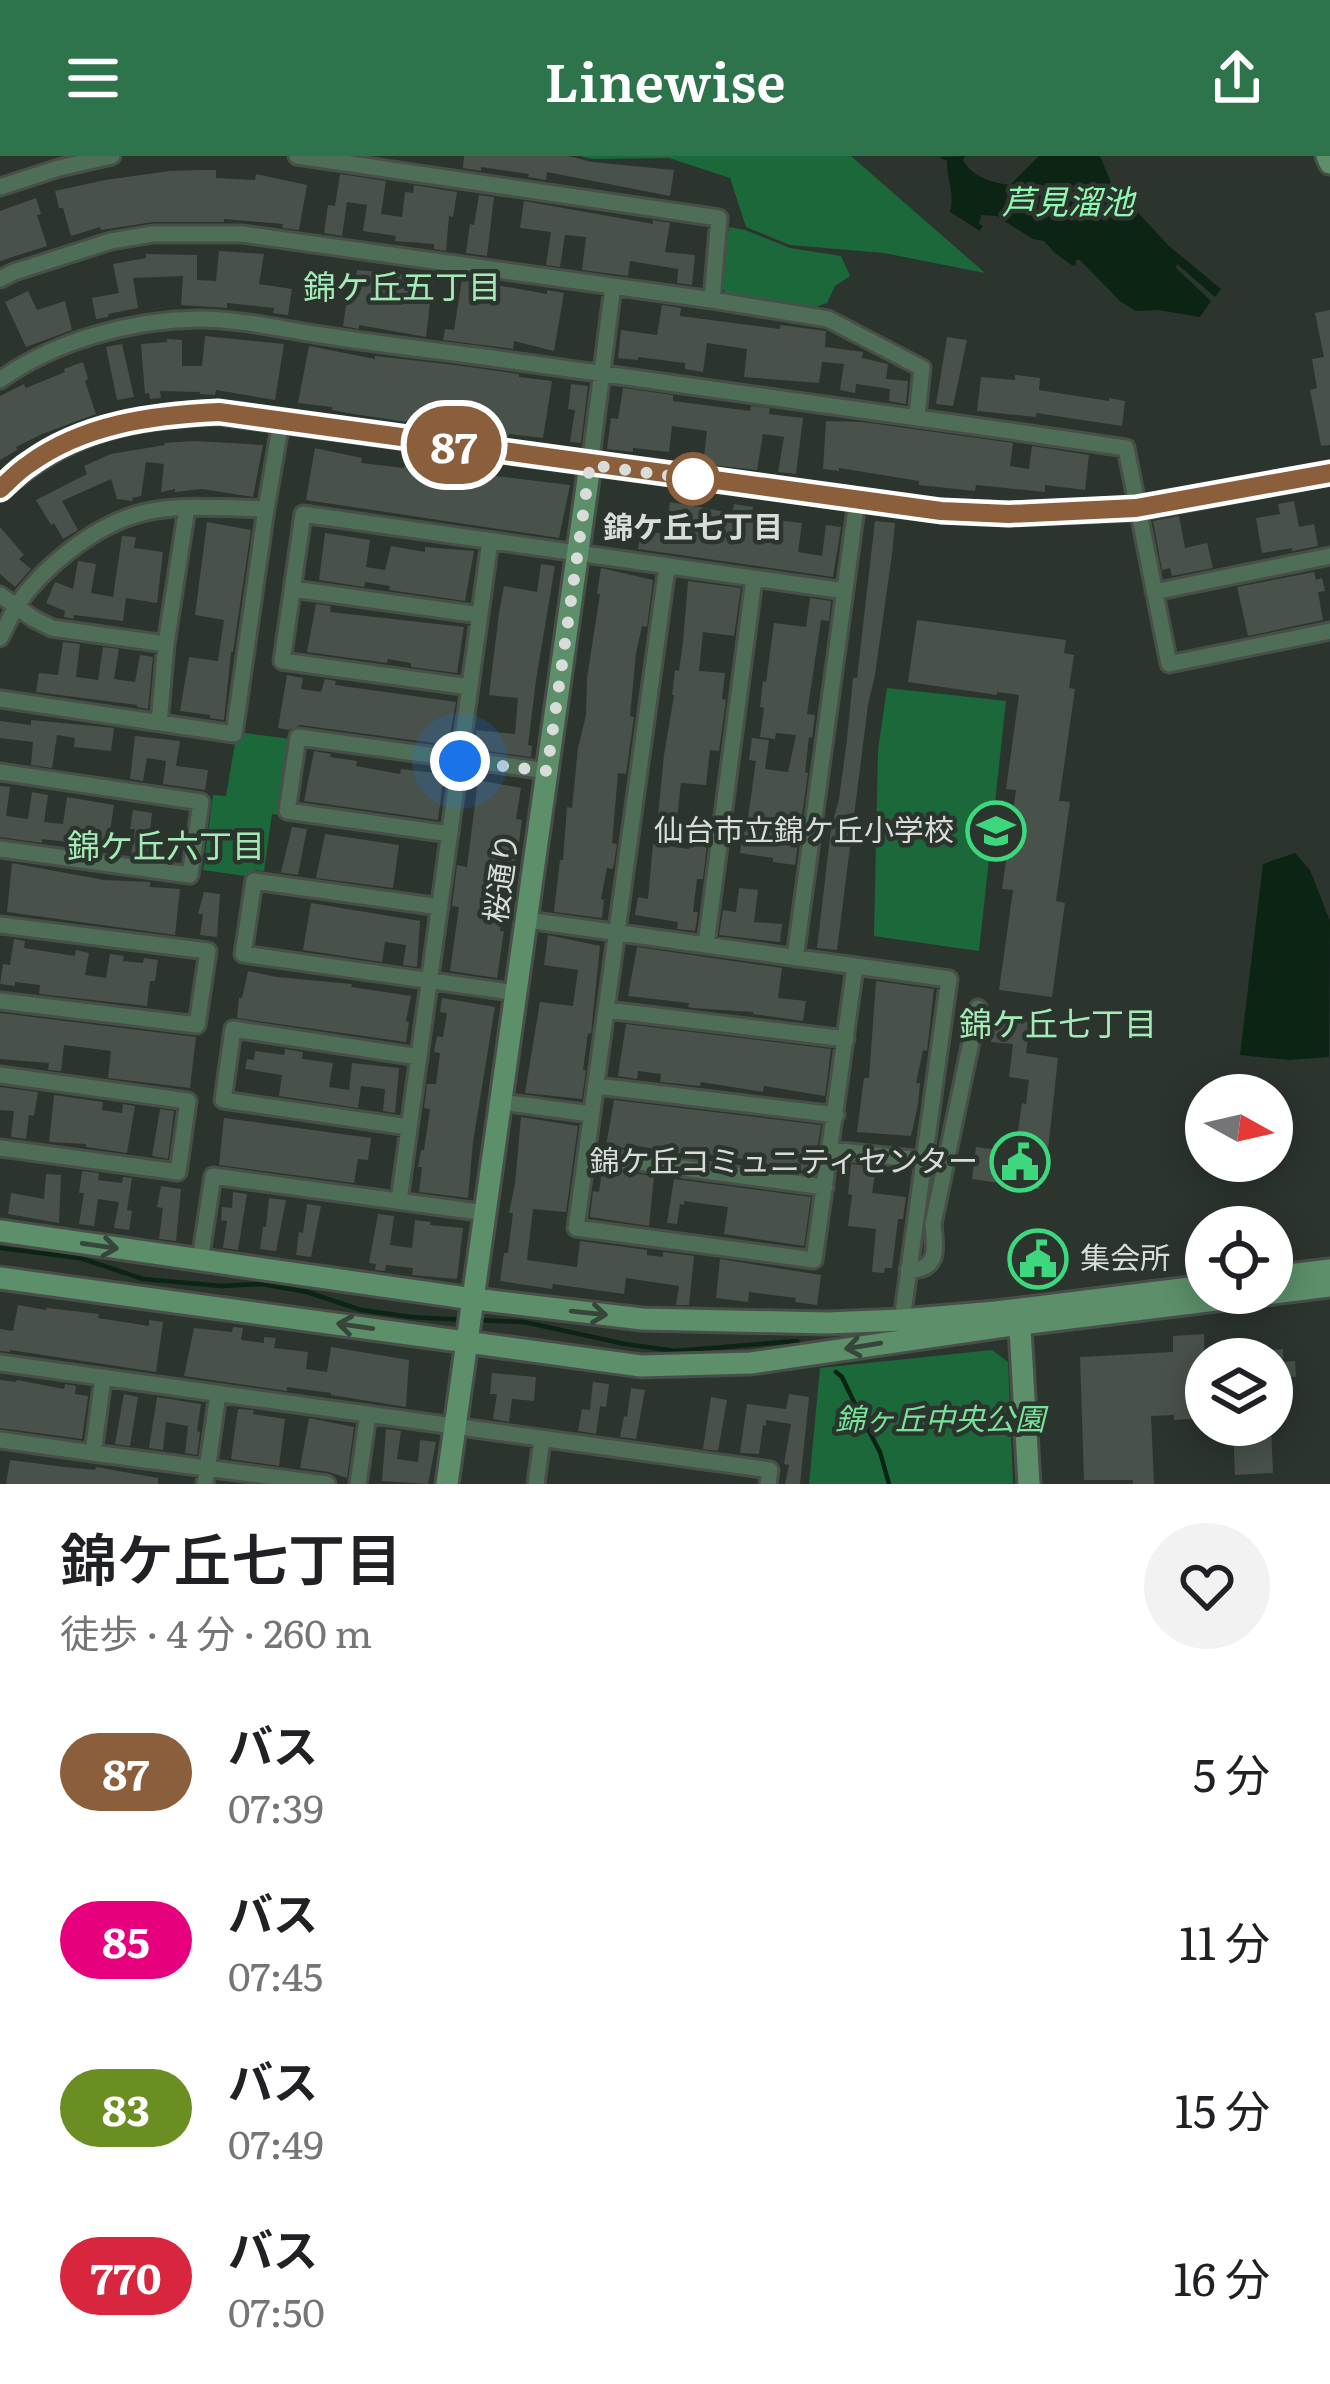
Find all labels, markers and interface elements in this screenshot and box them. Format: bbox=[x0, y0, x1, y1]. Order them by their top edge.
text: Linewise bbox=[544, 38, 786, 119]
icon: menu bbox=[60, 45, 126, 111]
icon: share bbox=[1204, 45, 1270, 111]
water label: 芦見溜池 bbox=[1002, 175, 1137, 224]
district label: 錦ケ丘五丁目 bbox=[303, 260, 501, 309]
line badge: 87 bbox=[400, 406, 508, 484]
text: 87 bbox=[431, 414, 477, 476]
marker: 錦ケ丘七丁目 bbox=[668, 454, 718, 504]
place label: 錦ケ丘七丁目 bbox=[603, 503, 783, 547]
your location bbox=[430, 731, 490, 791]
school or university icon: 仙台市立錦ケ丘小学校 bbox=[965, 800, 1027, 862]
place label: 仙台市立錦ケ丘小学校 bbox=[654, 806, 954, 850]
district label: 錦ケ丘六丁目 bbox=[67, 819, 265, 868]
street label: 桜通り bbox=[471, 830, 527, 925]
district label: 錦ケ丘七丁目 bbox=[959, 997, 1157, 1046]
north arrow bbox=[1185, 1074, 1293, 1182]
map controls bbox=[1185, 1074, 1293, 1446]
public building icon: 錦ケ丘コミュニティセンター bbox=[989, 1131, 1051, 1193]
place label: 錦ケ丘コミュニティセンター bbox=[590, 1137, 978, 1181]
button: locate bbox=[1185, 1206, 1293, 1314]
public building icon: 集会所 bbox=[1007, 1228, 1069, 1290]
place label: 集会所 bbox=[1080, 1234, 1170, 1278]
one-way arrow bbox=[80, 1235, 119, 1258]
one-way arrow bbox=[569, 1302, 608, 1324]
one-way arrow bbox=[336, 1314, 375, 1337]
one-way arrow bbox=[845, 1336, 884, 1359]
button: layers bbox=[1185, 1338, 1293, 1446]
park label: 錦ヶ丘中央公園 bbox=[835, 1395, 1049, 1439]
text: 錦ケ丘七丁目 bbox=[60, 1514, 402, 1599]
button: heart bbox=[1144, 1523, 1270, 1649]
text: 徒歩 · 4 分 · 260 m bbox=[60, 1602, 372, 1660]
text: バス bbox=[228, 1710, 318, 1777]
text: 5 分 bbox=[1193, 1739, 1270, 1806]
text: 87 bbox=[103, 1741, 149, 1803]
text: 07:39 bbox=[228, 1777, 324, 1835]
text: バス bbox=[228, 1878, 318, 1945]
text: 11 分 bbox=[1179, 1907, 1270, 1974]
text: 85 bbox=[102, 1909, 150, 1971]
text: 07:45 bbox=[228, 1945, 323, 2003]
text: バス bbox=[228, 2046, 318, 2113]
text: 15 分 bbox=[1175, 2075, 1270, 2142]
text: 83 bbox=[102, 2077, 150, 2139]
text: 07:49 bbox=[228, 2113, 324, 2171]
text: バス bbox=[228, 2214, 318, 2281]
text: 16 分 bbox=[1174, 2243, 1270, 2310]
text: 770 bbox=[90, 2245, 162, 2307]
text: 07:50 bbox=[228, 2281, 325, 2339]

